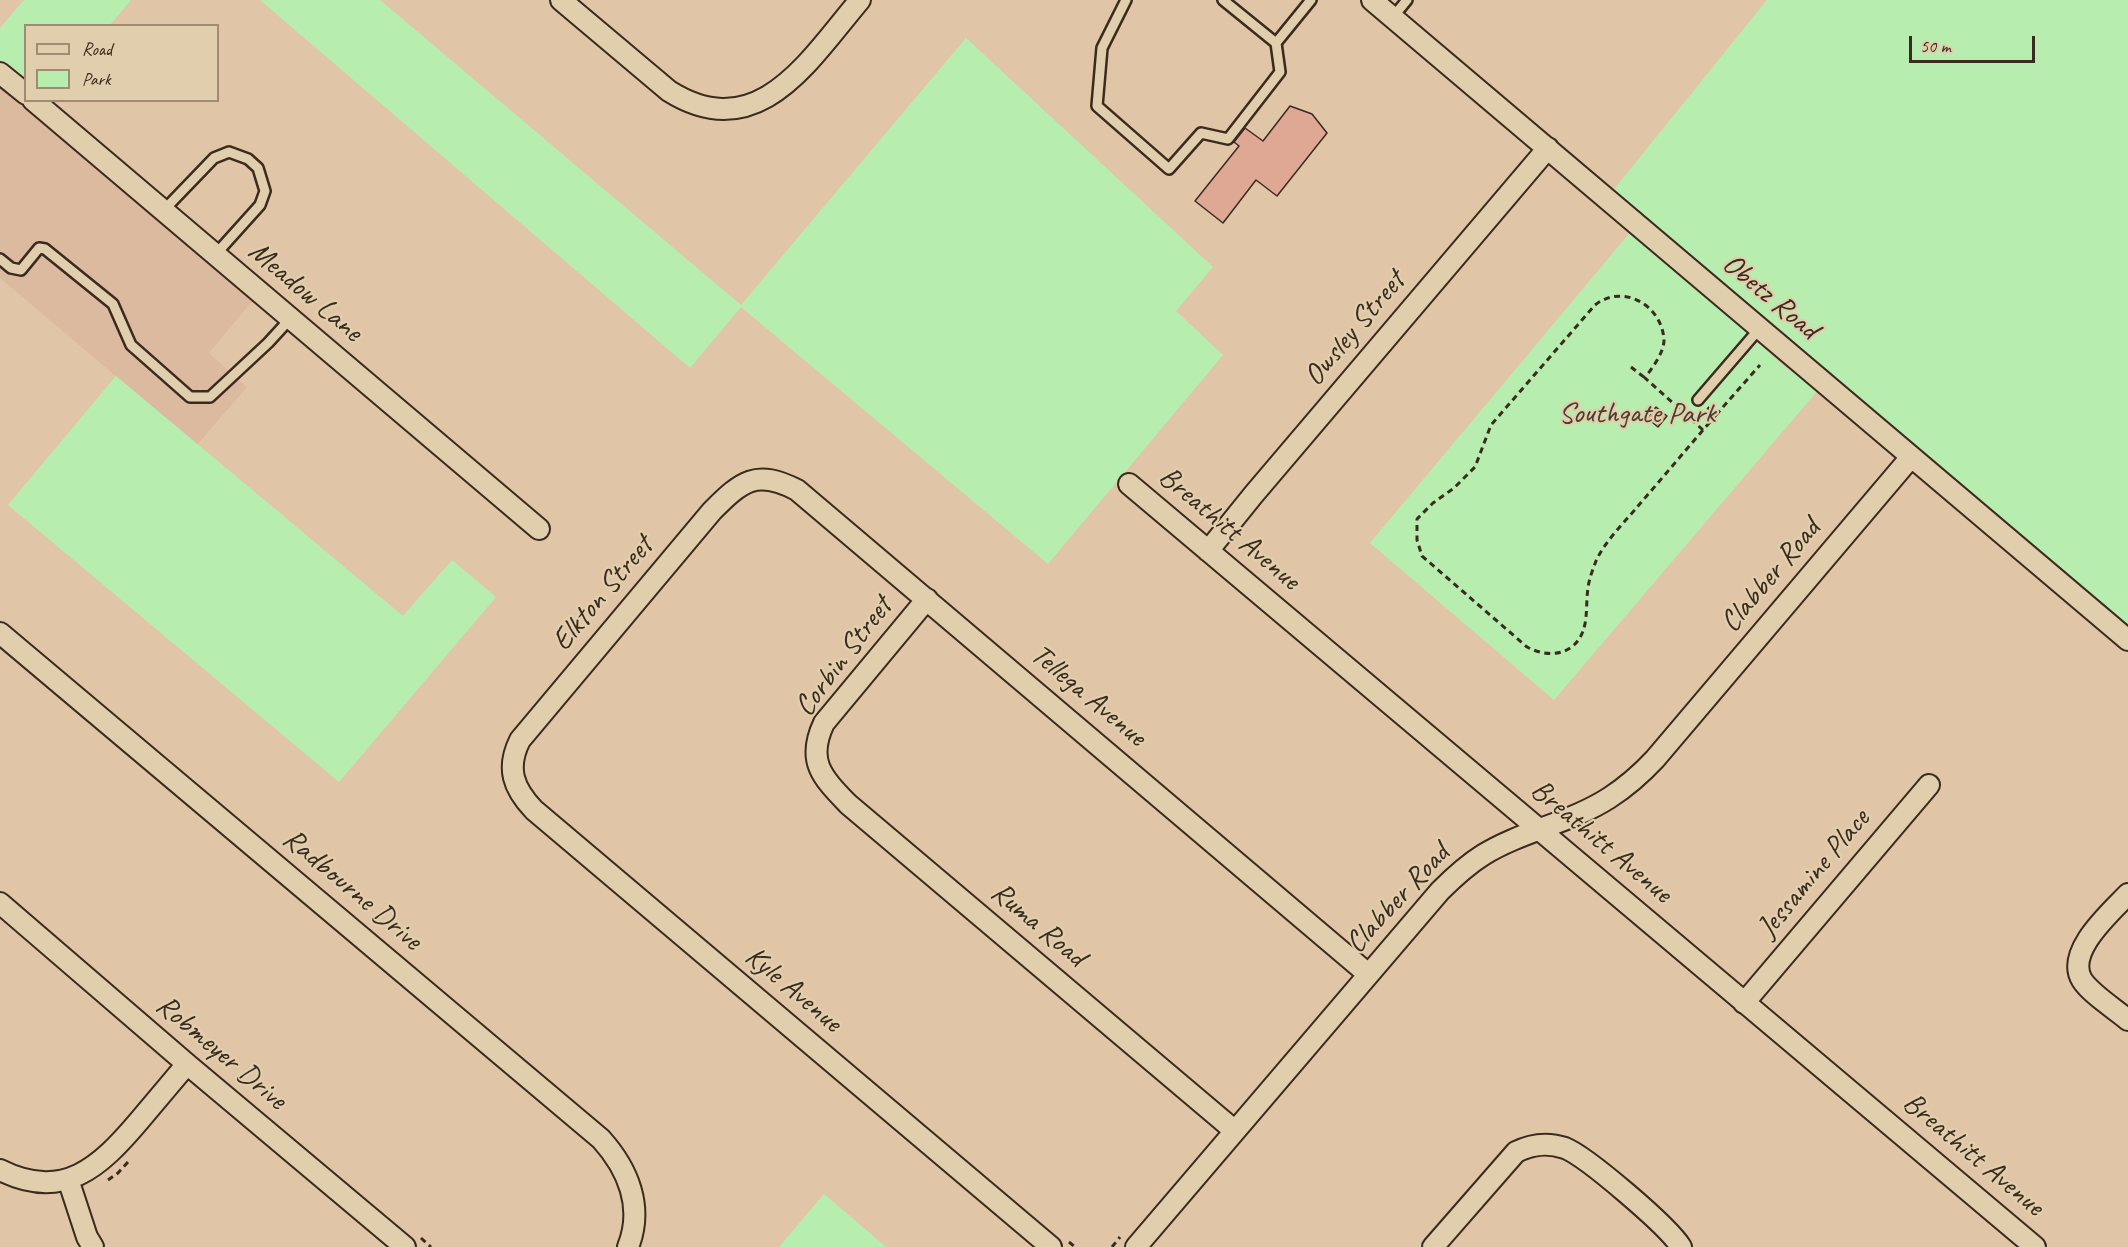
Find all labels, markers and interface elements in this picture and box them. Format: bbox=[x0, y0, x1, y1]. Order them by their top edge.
legend bbox=[24, 24, 219, 102]
scale bar bbox=[1912, 24, 2038, 62]
text: 50 m bbox=[1920, 35, 1951, 57]
text: Road bbox=[82, 38, 112, 60]
text: Park bbox=[82, 68, 111, 90]
street label: Meadow Lane bbox=[241, 234, 369, 350]
street label: Obetz Road bbox=[1715, 246, 1825, 348]
street label: Owsley Street bbox=[1297, 264, 1413, 394]
park label: Southgate Park bbox=[1559, 396, 1715, 432]
street label: Breathitt Avenue bbox=[1151, 459, 1307, 599]
street label: Clabber Road bbox=[1713, 512, 1829, 640]
street label: Elkton Street bbox=[545, 529, 661, 659]
street label: Corbin Street bbox=[787, 590, 901, 724]
street label: Tellega Avenue bbox=[1023, 637, 1153, 755]
street label: Breathitt Avenue bbox=[1523, 772, 1679, 912]
street label: Jessamine Place bbox=[1750, 802, 1878, 946]
street label: Radbourne Drive bbox=[275, 821, 429, 959]
street label: Clabber Road bbox=[1338, 837, 1458, 961]
street label: Ruma Road bbox=[983, 875, 1093, 975]
street label: Kyle Avenue bbox=[737, 939, 849, 1041]
street label: Robmeyer Drive bbox=[148, 988, 294, 1118]
street label: Breathitt Avenue bbox=[1895, 1085, 2051, 1225]

